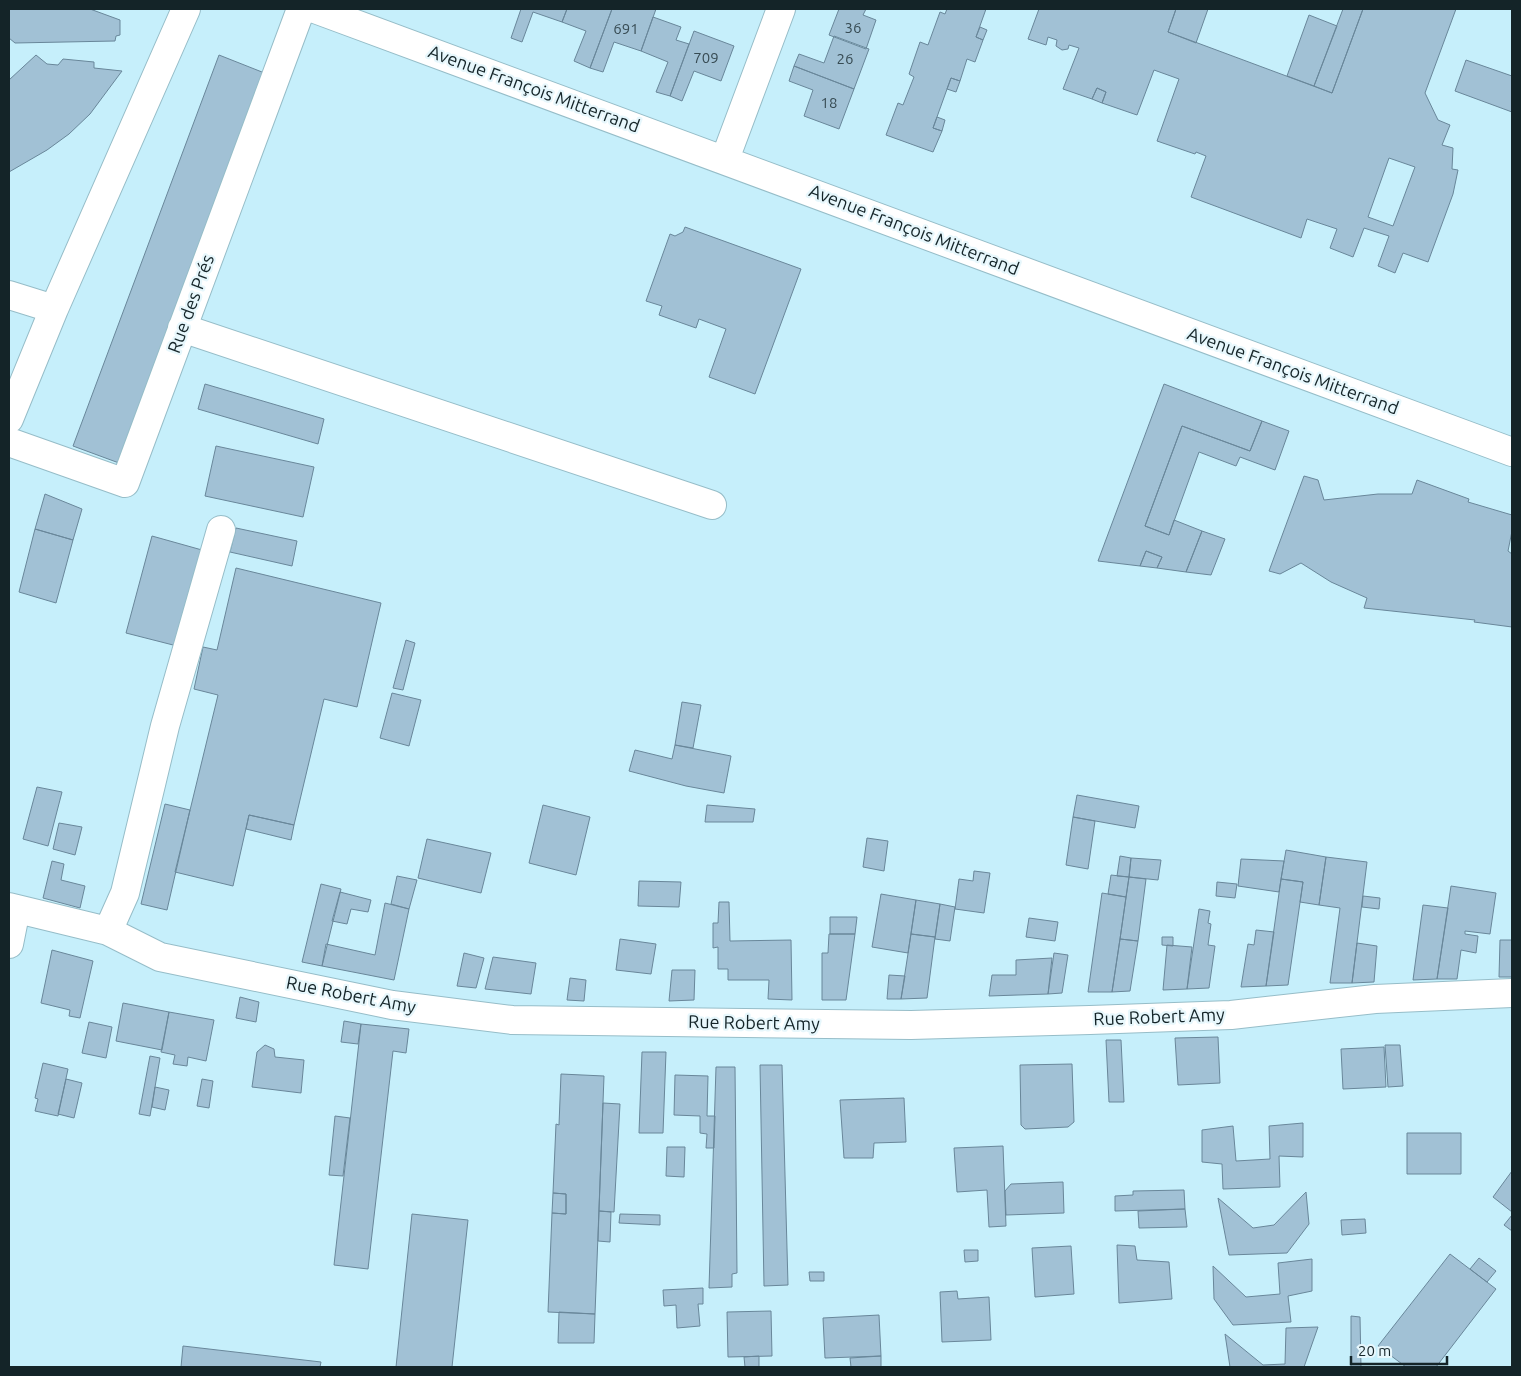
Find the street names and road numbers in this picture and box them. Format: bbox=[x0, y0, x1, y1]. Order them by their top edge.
street label: Avenue François Mitterrand bbox=[426, 40, 643, 136]
street label: Avenue François Mitterrand bbox=[807, 180, 1022, 278]
street label: Rue des Prés bbox=[163, 252, 217, 356]
street label: Avenue François Mitterrand bbox=[1185, 322, 1402, 418]
street label: Rue Robert Amy bbox=[285, 972, 418, 1016]
street label: Rue Robert Amy bbox=[1093, 1004, 1225, 1028]
street label: Rue Robert Amy bbox=[688, 1011, 820, 1033]

